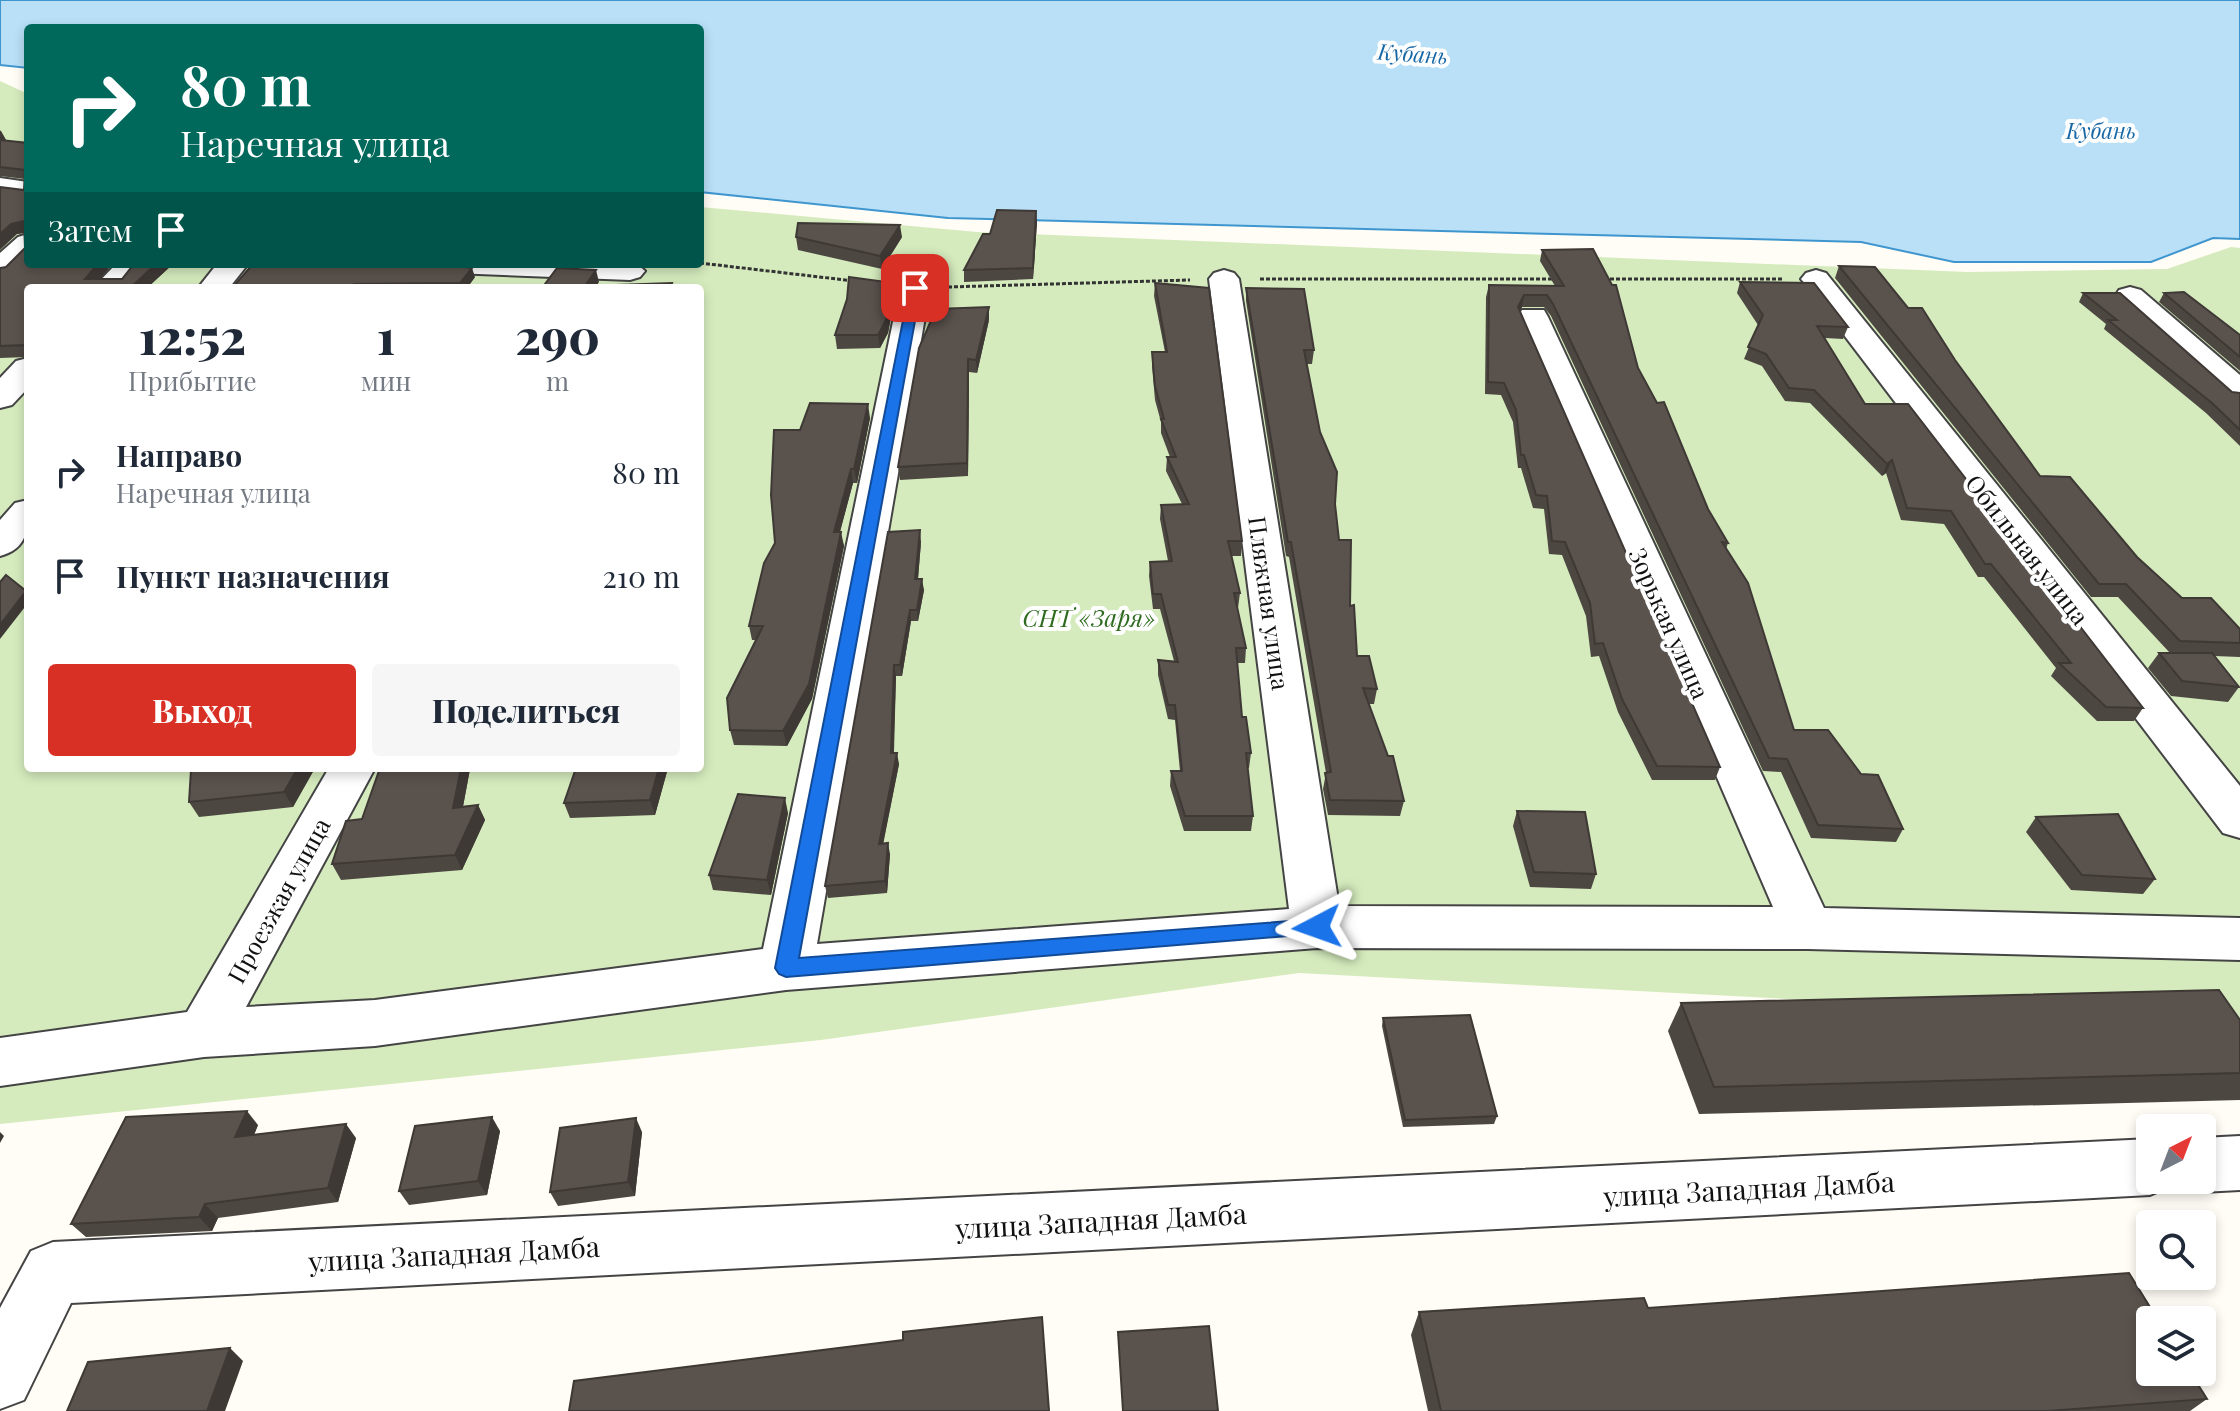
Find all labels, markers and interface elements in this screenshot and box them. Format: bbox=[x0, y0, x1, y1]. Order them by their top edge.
water label: Кубань bbox=[1376, 36, 1449, 70]
text: 80 m bbox=[180, 46, 311, 121]
icon: right bbox=[48, 56, 152, 160]
water label: Кубань bbox=[2065, 115, 2136, 145]
text: Наречная улица bbox=[180, 118, 450, 166]
icon: arrive bbox=[149, 208, 193, 252]
text: Затем bbox=[48, 210, 133, 250]
pin bbox=[881, 254, 949, 322]
icon: arrive bbox=[893, 266, 937, 310]
text: 12:52 bbox=[139, 303, 246, 367]
text: 1 bbox=[377, 303, 395, 367]
text: 290 bbox=[515, 303, 600, 367]
text: Прибытие bbox=[128, 363, 257, 398]
text: мин bbox=[361, 363, 411, 398]
text: m bbox=[546, 363, 569, 398]
text: Направо bbox=[116, 435, 242, 475]
icon: right bbox=[48, 450, 92, 494]
text: 80 m bbox=[612, 452, 680, 492]
street label: Обильная улица bbox=[1959, 467, 2097, 631]
text: Наречная улица bbox=[116, 475, 311, 510]
street label: Пляжная улица bbox=[1242, 514, 1298, 692]
street label: Зорькая улица bbox=[1622, 542, 1718, 704]
icon: arrive bbox=[48, 554, 92, 598]
text: Пункт назначения bbox=[116, 556, 390, 596]
text: 210 m bbox=[602, 556, 680, 596]
park label: СНТ «Заря» bbox=[1023, 601, 1155, 633]
button: Выход bbox=[48, 664, 356, 756]
button: Поделиться bbox=[372, 664, 680, 756]
street label: Проезжая улица bbox=[219, 812, 337, 988]
position arrow bbox=[1275, 885, 1359, 969]
north arrow bbox=[2136, 1114, 2216, 1194]
map controls bbox=[2136, 1114, 2216, 1386]
street label: улица Западная Дамба bbox=[1601, 1162, 1896, 1214]
street label: улица Западная Дамба bbox=[953, 1194, 1248, 1246]
button: search bbox=[2136, 1210, 2216, 1290]
street label: улица Западная Дамба bbox=[306, 1227, 601, 1279]
button: layers bbox=[2136, 1306, 2216, 1386]

